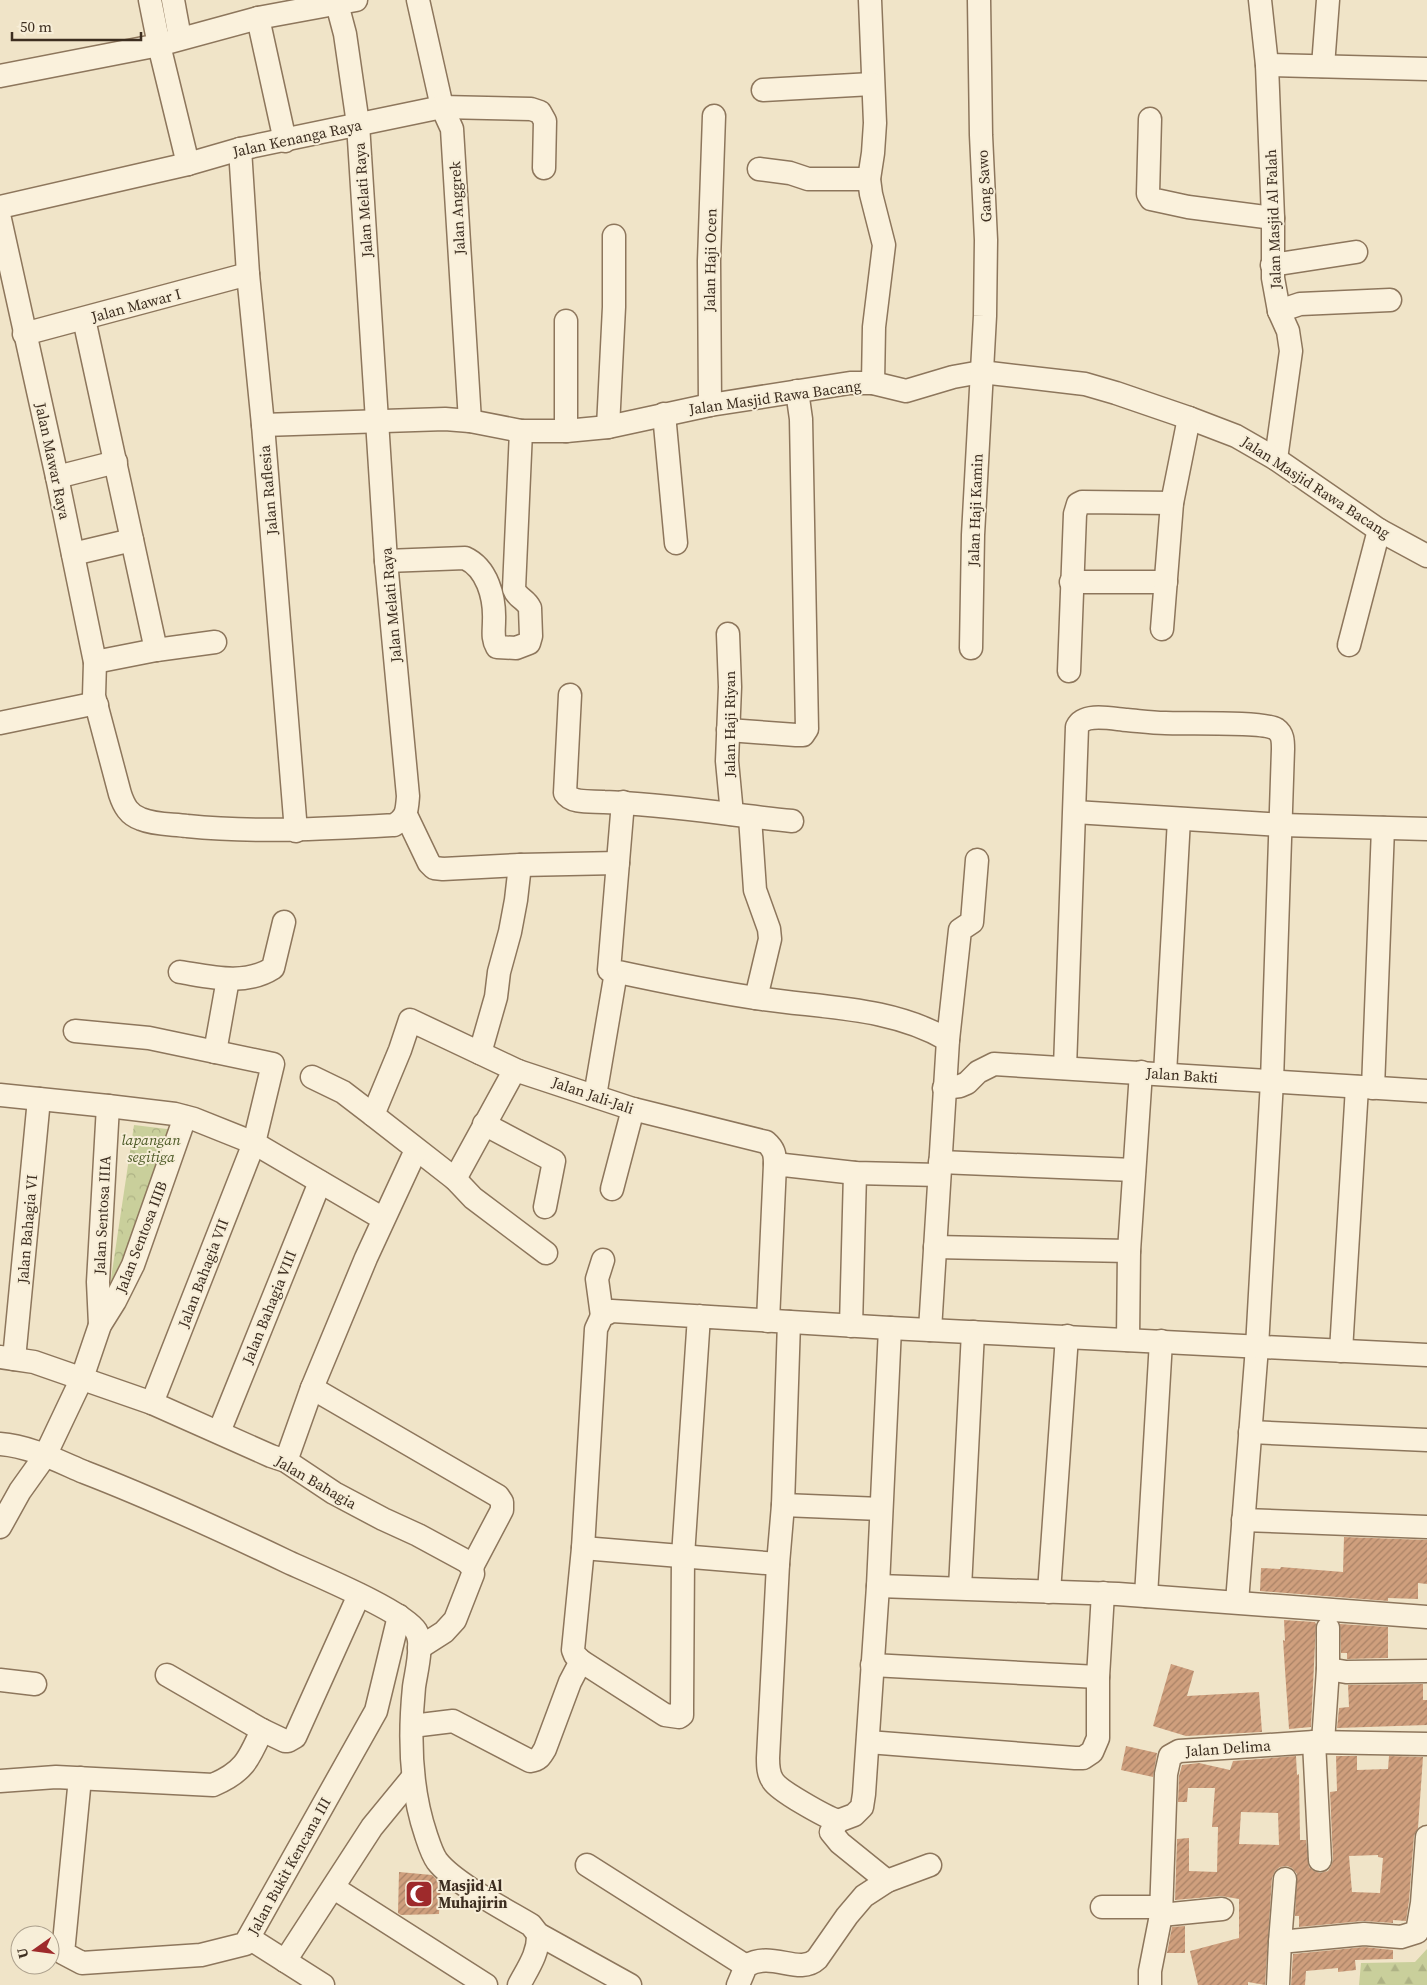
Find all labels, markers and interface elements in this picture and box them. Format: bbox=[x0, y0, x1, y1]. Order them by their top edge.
scale bar bbox=[12, 10, 141, 42]
text: 50 m bbox=[20, 16, 52, 37]
street label: Jalan Kenanga Raya bbox=[230, 114, 364, 162]
street label: Jalan Melati Raya bbox=[348, 141, 378, 259]
street label: Gang Sawo bbox=[972, 149, 996, 223]
street label: Jalan Masjid Al Falah bbox=[1260, 149, 1286, 290]
street label: Jalan Anggrek bbox=[444, 160, 470, 256]
street label: Jalan Haji Ocen bbox=[699, 208, 721, 313]
street label: Jalan Mawar I bbox=[88, 283, 183, 327]
street label: Jalan Masjid Rawa Bacang bbox=[687, 374, 863, 420]
street label: Jalan Mawar Raya bbox=[30, 400, 76, 522]
street label: Jalan Masjid Rawa Bacang bbox=[1237, 430, 1395, 543]
street label: Jalan Raflesia bbox=[254, 444, 282, 537]
street label: Jalan Haji Kamin bbox=[962, 453, 987, 568]
street label: Jalan Melati Raya bbox=[375, 546, 407, 664]
street label: Jalan Haji Riyan bbox=[719, 671, 740, 778]
street label: Jalan Bakti bbox=[1144, 1062, 1219, 1088]
street label: Jalan Jali-Jali bbox=[548, 1071, 637, 1119]
park label: lapangan segitiga bbox=[121, 1129, 181, 1167]
street label: Jalan Sentosa IIIA bbox=[88, 1155, 116, 1276]
street label: Jalan Bahagia VI bbox=[12, 1174, 42, 1285]
street label: Jalan Sentosa IIIB bbox=[110, 1178, 172, 1297]
street label: Jalan Bahagia VII bbox=[172, 1216, 233, 1331]
street label: Jalan Bahagia VIII bbox=[236, 1247, 301, 1368]
street label: Jalan Bahagia bbox=[271, 1450, 361, 1514]
street label: Jalan Delima bbox=[1184, 1735, 1272, 1762]
street label: Jalan Bukit Kencana III bbox=[242, 1793, 336, 1940]
place label: Masjid Al Muhajirin bbox=[438, 1875, 507, 1913]
mosque icon: Masjid Al Muhajirin bbox=[404, 1879, 434, 1909]
north arrow bbox=[10, 1925, 60, 1975]
text: U bbox=[11, 1946, 33, 1961]

